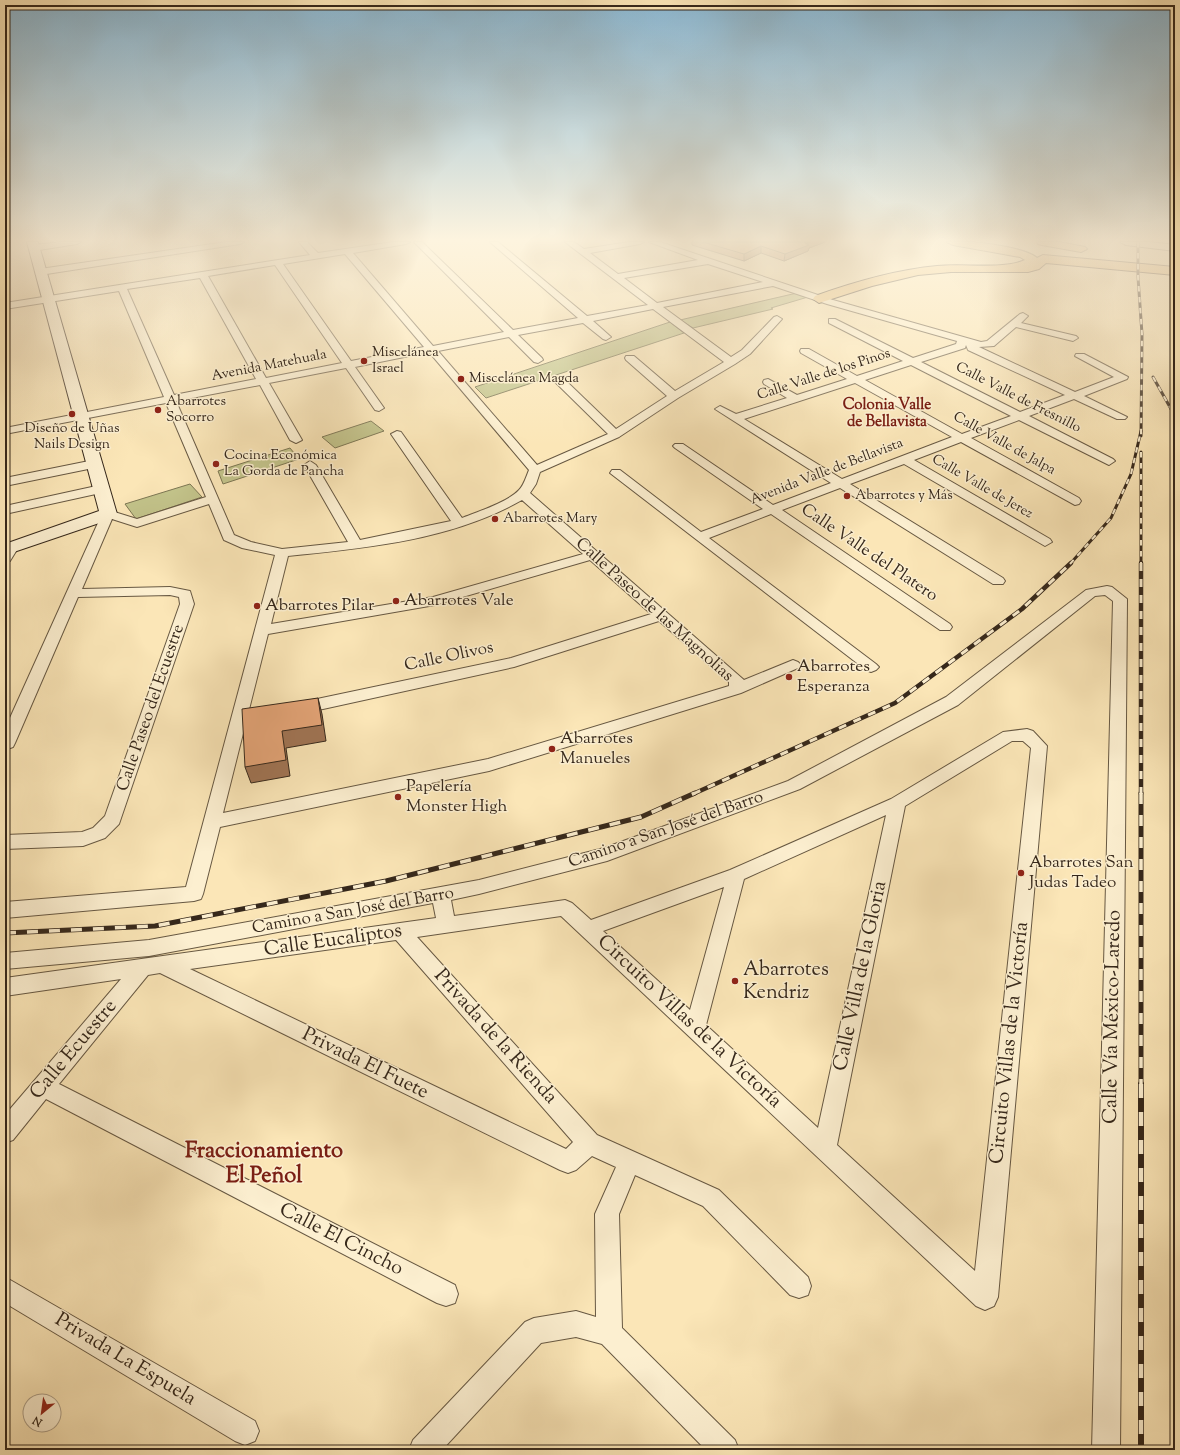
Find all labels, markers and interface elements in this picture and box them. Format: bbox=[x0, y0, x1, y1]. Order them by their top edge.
place label: Miscelánea Israel bbox=[372, 343, 439, 379]
street label: Calle Valle de los Pinos bbox=[755, 344, 893, 406]
street label: Avenida Matehuala bbox=[210, 345, 329, 387]
marker: Miscelánea Israel bbox=[359, 356, 369, 366]
street label: Calle Valle de Fresnillo bbox=[952, 358, 1085, 439]
place label: Miscelánea Magda bbox=[469, 369, 579, 389]
marker: Miscelánea Magda bbox=[456, 374, 466, 384]
place label: Abarrotes Socorro bbox=[166, 392, 226, 428]
district label: Colonia Valle de Bellavista bbox=[843, 395, 931, 433]
marker: Abarrotes Socorro bbox=[153, 405, 163, 415]
street label: Calle Valle de Jalpa bbox=[949, 407, 1059, 481]
marker: Diseño de Uñas Nails Design bbox=[67, 409, 77, 419]
place label: Diseño de Uñas Nails Design bbox=[25, 419, 119, 455]
street label: Avenida Valle de Bellavista bbox=[748, 433, 907, 510]
place label: Cocina Económica La Gorda de Pancha bbox=[224, 446, 345, 482]
street label: Calle Valle de Jerez bbox=[928, 450, 1036, 524]
marker: Cocina Económica La Gorda de Pancha bbox=[211, 459, 221, 469]
place label: Abarrotes y Más bbox=[855, 486, 953, 506]
marker: Abarrotes y Más bbox=[842, 491, 852, 501]
street label: Calle Valle del Platero bbox=[796, 498, 942, 608]
place label: Abarrotes Mary bbox=[503, 509, 597, 529]
marker: Abarrotes Mary bbox=[490, 514, 500, 524]
street label: Calle Paseo de las Magnolias bbox=[570, 532, 739, 688]
place label: Abarrotes Vale bbox=[404, 589, 514, 613]
place label: Abarrotes Pilar bbox=[265, 594, 375, 618]
marker: Abarrotes Vale bbox=[391, 596, 401, 606]
marker: Abarrotes Pilar bbox=[252, 601, 262, 611]
street label: Calle Paseo del Ecuestre bbox=[111, 621, 191, 795]
street label: Calle Olivos bbox=[402, 636, 496, 678]
place label: Abarrotes Esperanza bbox=[797, 655, 870, 699]
marker: Abarrotes Esperanza bbox=[784, 672, 794, 682]
place label: Abarrotes Manueles bbox=[560, 727, 633, 771]
marker: Abarrotes Manueles bbox=[547, 744, 557, 754]
place label: Papelería Monster High bbox=[406, 775, 508, 819]
street label: Camino a San José del Barro bbox=[565, 785, 767, 875]
marker: Papelería Monster High bbox=[393, 792, 403, 802]
place label: Abarrotes San Judas Tadeo bbox=[1028, 851, 1134, 895]
marker: Abarrotes San Judas Tadeo bbox=[1016, 868, 1026, 878]
street label: Calle Villa de la Gloria bbox=[827, 878, 895, 1074]
street label: Camino a San José del Barro bbox=[250, 881, 456, 941]
street label: Calle Vía México-Laredo bbox=[1097, 910, 1129, 1124]
street label: Calle Eucaliptos bbox=[262, 917, 404, 965]
street label: Circuito Villas de la Victoría bbox=[983, 920, 1037, 1166]
street label: Circuito Villas de la Victoría bbox=[590, 928, 788, 1116]
place label: Abarrotes Kendriz bbox=[743, 956, 829, 1008]
street label: Privada de la Rienda bbox=[426, 963, 564, 1111]
marker: Abarrotes Kendriz bbox=[730, 976, 740, 986]
street label: Calle Ecuestre bbox=[23, 994, 125, 1106]
street label: Privada El Fuete bbox=[297, 1021, 433, 1107]
district label: Fraccionamiento El Peñol bbox=[185, 1136, 343, 1193]
street label: Calle El Cincho bbox=[274, 1196, 408, 1284]
street label: Privada La Espuela bbox=[49, 1306, 201, 1414]
north arrow bbox=[22, 1393, 62, 1433]
text: N bbox=[30, 1412, 46, 1430]

